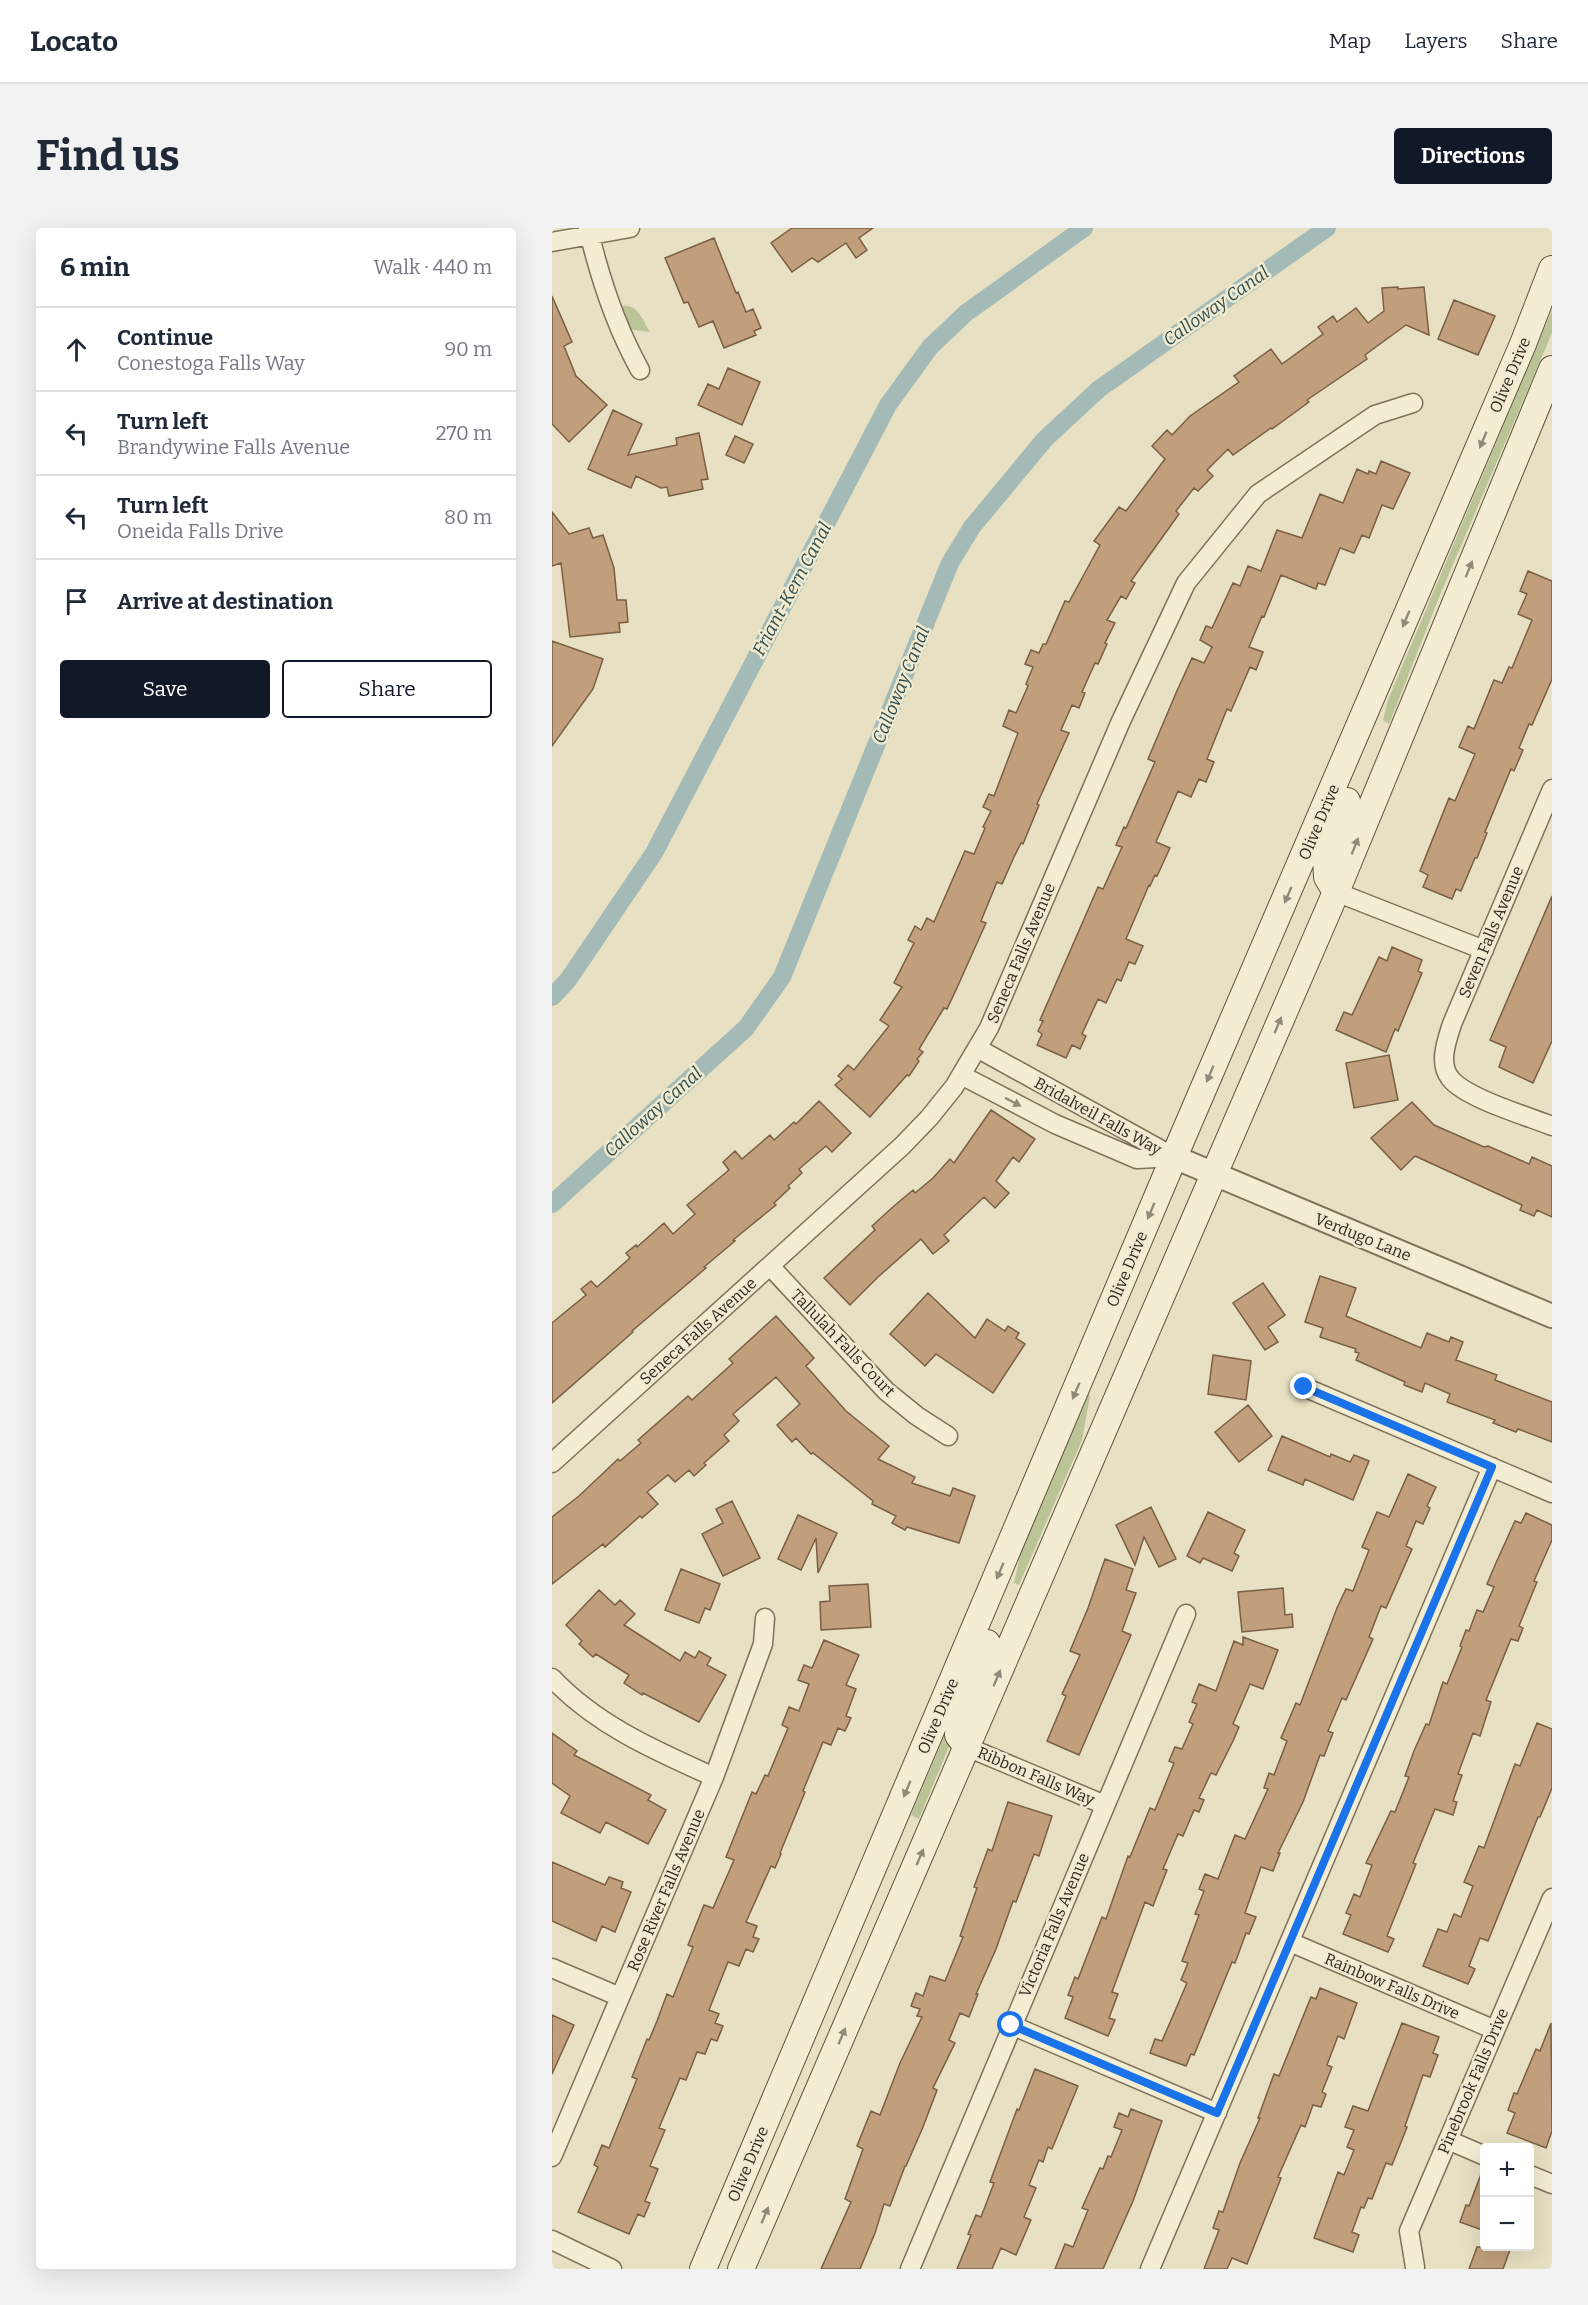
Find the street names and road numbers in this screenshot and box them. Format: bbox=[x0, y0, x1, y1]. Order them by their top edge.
street label: Olive Drive bbox=[1486, 334, 1534, 416]
street label: Olive Drive bbox=[1295, 781, 1343, 863]
street label: Seven Falls Avenue bbox=[1455, 863, 1527, 1001]
street label: Seneca Falls Avenue bbox=[983, 880, 1059, 1026]
street label: Bridalveil Falls Way bbox=[1031, 1073, 1165, 1159]
street label: Verdugo Lane bbox=[1312, 1209, 1414, 1265]
street label: Olive Drive bbox=[1103, 1228, 1151, 1310]
street label: Seneca Falls Avenue bbox=[636, 1274, 760, 1388]
street label: Tallulah Falls Court bbox=[787, 1285, 899, 1401]
street label: Olive Drive bbox=[914, 1675, 962, 1757]
street label: Ribbon Falls Way bbox=[975, 1743, 1098, 1809]
street label: Rose River Falls Avenue bbox=[623, 1806, 709, 1974]
street label: Victoria Falls Avenue bbox=[1015, 1850, 1093, 2000]
street label: Rainbow Falls Drive bbox=[1322, 1949, 1462, 2023]
street label: Pinebrook Falls Drive bbox=[1434, 2005, 1512, 2157]
street label: Olive Drive bbox=[724, 2123, 772, 2205]

